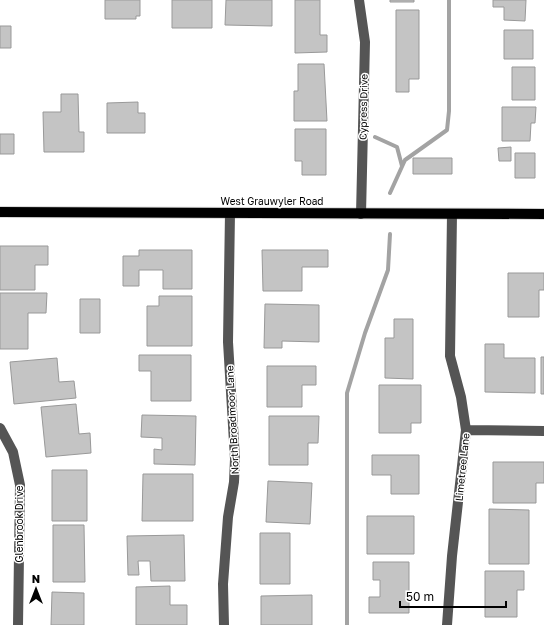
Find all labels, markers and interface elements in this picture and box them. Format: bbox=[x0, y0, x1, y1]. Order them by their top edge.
street label: Cypress Drive bbox=[356, 74, 370, 140]
street label: West Grauwyler Road bbox=[220, 195, 324, 207]
street label: North Broadmoor Lane bbox=[223, 365, 241, 475]
street label: Limetree Lane bbox=[452, 432, 472, 502]
street label: Glenbrook Drive bbox=[13, 485, 25, 562]
north arrow bbox=[16, 569, 56, 609]
text: N bbox=[32, 572, 40, 585]
scale bar bbox=[400, 583, 506, 609]
text: 50 m bbox=[406, 589, 434, 604]

